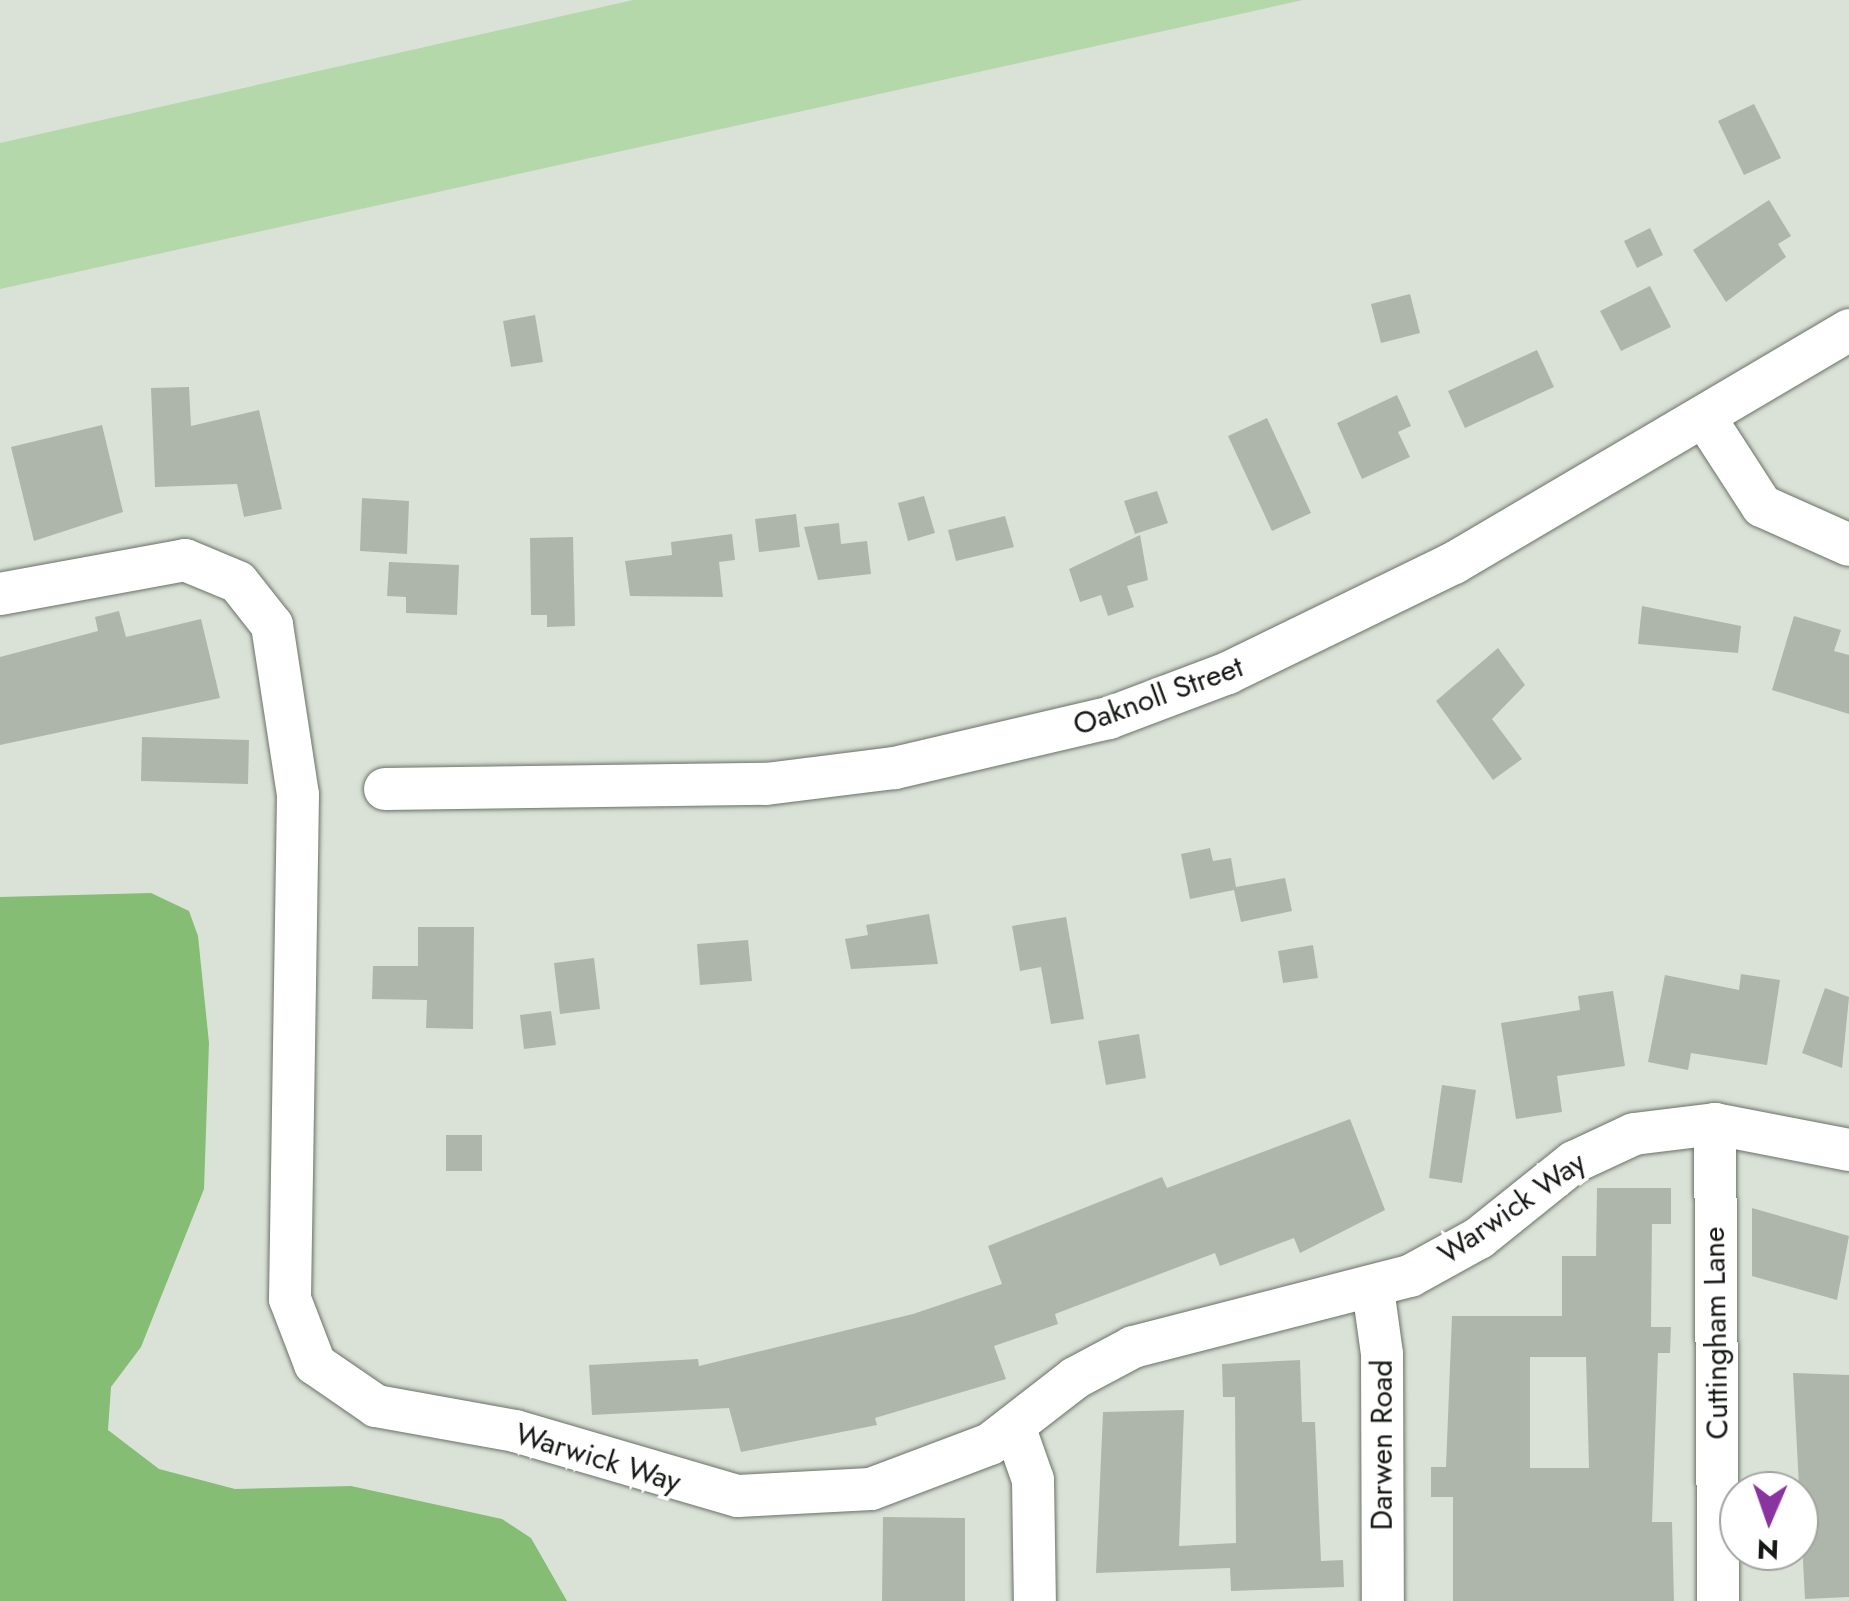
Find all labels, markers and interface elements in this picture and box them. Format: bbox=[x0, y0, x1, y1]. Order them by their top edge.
street label: Oaknoll Street bbox=[1068, 649, 1248, 743]
street label: Warwick Way bbox=[1432, 1144, 1592, 1272]
street label: Cuttingham Lane bbox=[1696, 1226, 1736, 1440]
street label: Darwen Road bbox=[1364, 1360, 1400, 1530]
street label: Warwick Way bbox=[511, 1416, 685, 1500]
north arrow bbox=[1719, 1471, 1819, 1571]
text: N bbox=[1756, 1529, 1780, 1570]

